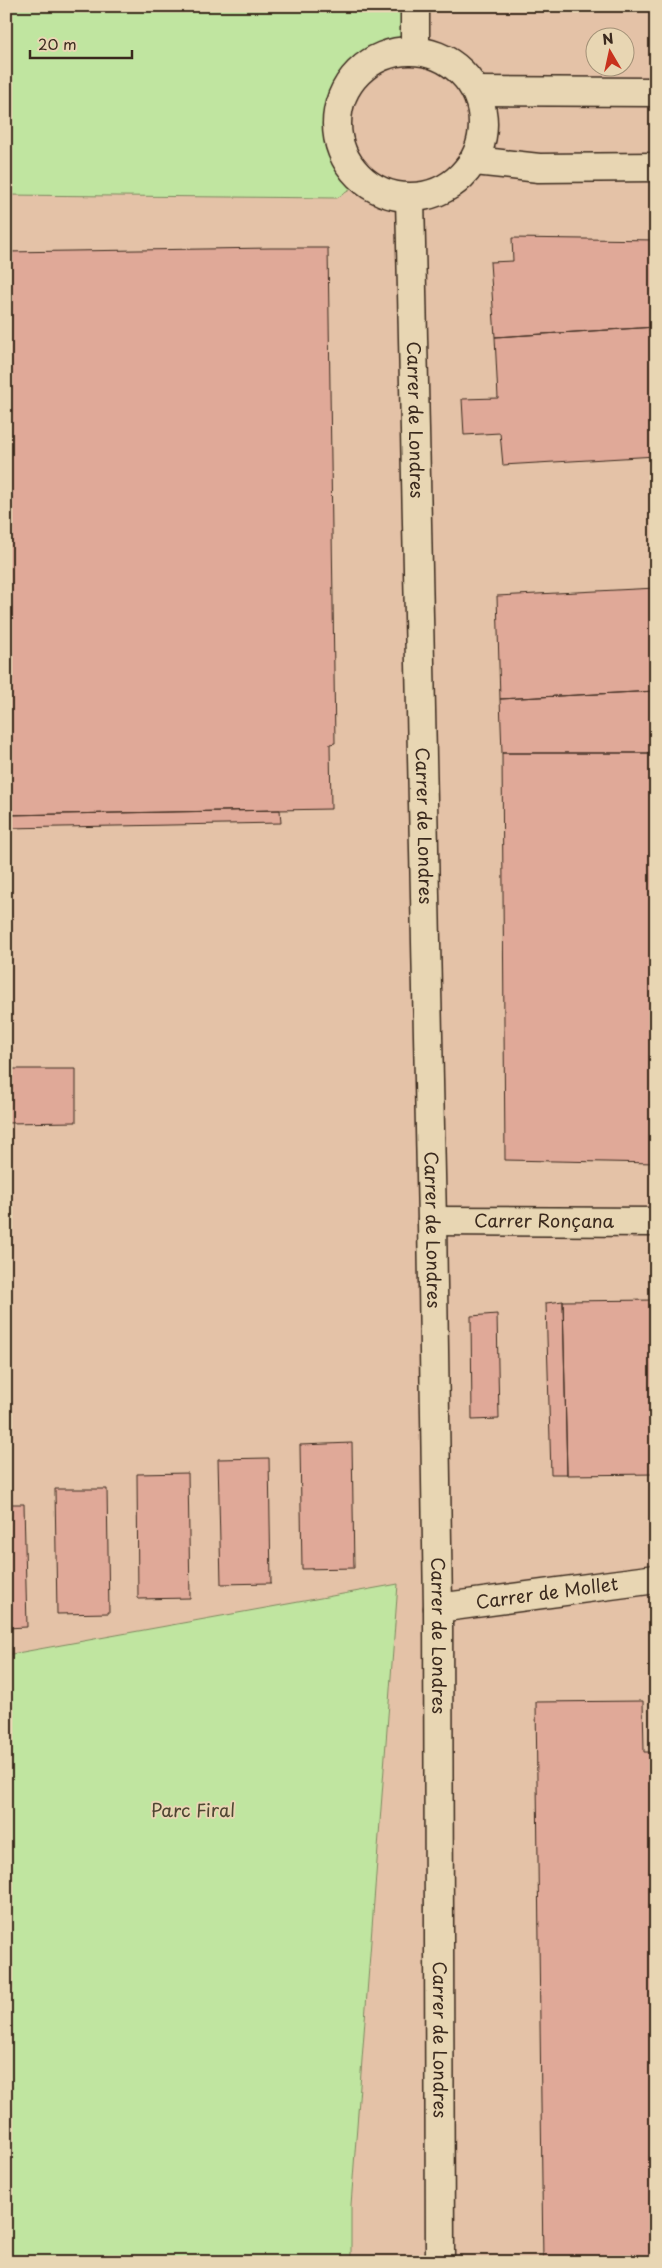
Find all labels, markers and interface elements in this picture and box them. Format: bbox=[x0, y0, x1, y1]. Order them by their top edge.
text: N bbox=[601, 27, 615, 50]
scale bar bbox=[30, 28, 132, 60]
north arrow bbox=[584, 28, 634, 78]
text: 20 m bbox=[38, 32, 77, 55]
street label: Carrer de Londres bbox=[401, 341, 431, 499]
street label: Carrer de Londres bbox=[410, 747, 440, 905]
street label: Carrer de Londres bbox=[419, 1151, 448, 1308]
street label: Carrer Ronçana bbox=[474, 1206, 615, 1234]
street label: Carrer de Londres bbox=[425, 1557, 453, 1714]
street label: Carrer de Mollet bbox=[474, 1569, 620, 1615]
park label: Parc Firal bbox=[151, 1796, 235, 1823]
street label: Carrer de Londres bbox=[427, 1961, 455, 2118]

